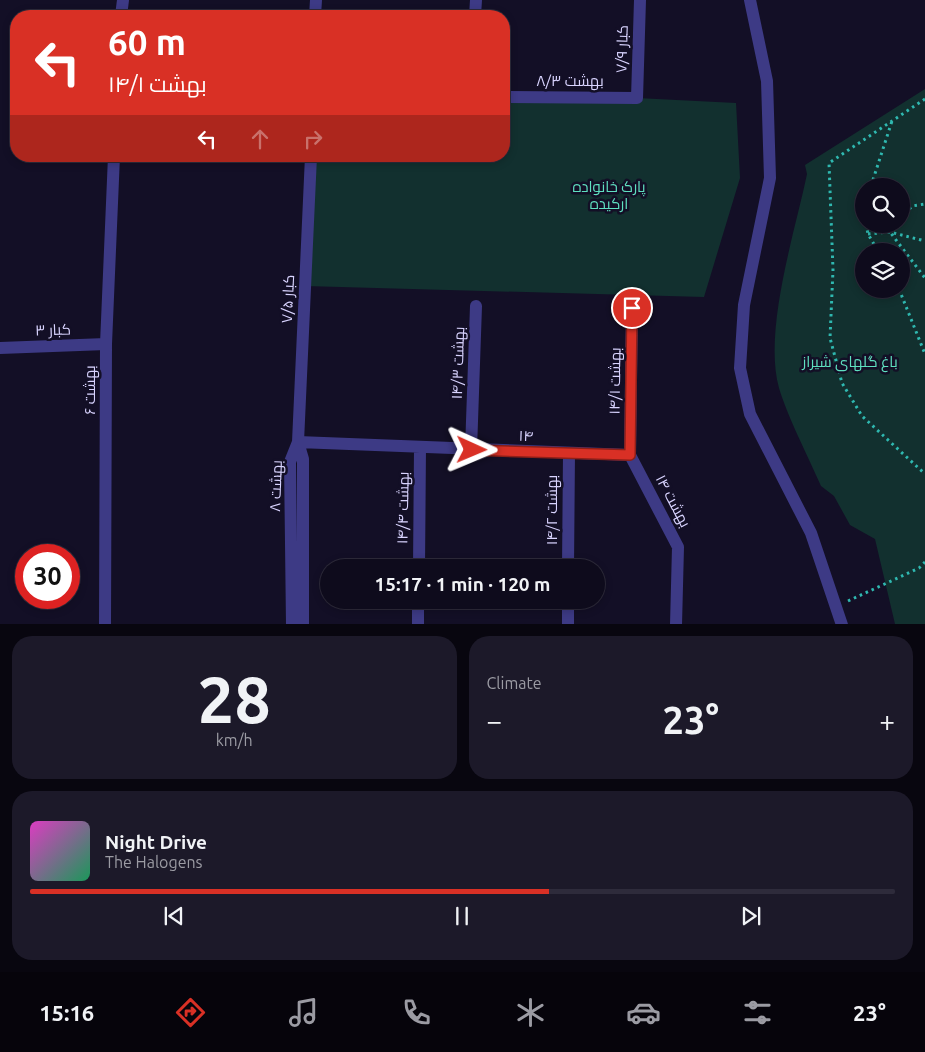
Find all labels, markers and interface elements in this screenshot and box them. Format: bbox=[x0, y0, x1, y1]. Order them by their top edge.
text: 60 m bbox=[108, 22, 186, 62]
street label: ۷/۹ کبار bbox=[612, 25, 632, 73]
icon: left bbox=[25, 30, 90, 95]
text: ۱۴/۱ بهشت bbox=[108, 71, 207, 96]
street label: بهشت ۸/۳ bbox=[536, 72, 604, 91]
icon: left bbox=[193, 125, 221, 153]
icon: ahead bbox=[246, 125, 274, 153]
icon: right bbox=[299, 125, 327, 153]
park label: پارک خانواده ارکیده bbox=[572, 178, 646, 213]
map controls bbox=[855, 178, 910, 298]
button: search bbox=[855, 178, 910, 233]
button: layers bbox=[855, 243, 910, 298]
street label: ۷/۵ کبار bbox=[278, 274, 298, 324]
pin bbox=[611, 287, 653, 329]
icon: arrive bbox=[618, 294, 646, 322]
street label: ۳ کبار bbox=[35, 320, 71, 340]
street label: ۱۴/۳ بهشت bbox=[448, 326, 469, 400]
street label: ۱۴/۱ بهشت bbox=[605, 347, 626, 415]
park label: باغ گلهای شیراز bbox=[801, 353, 898, 373]
street label: ۶ بهشت bbox=[81, 365, 100, 415]
position arrow bbox=[445, 423, 497, 475]
street label: ۱۴ bbox=[518, 427, 534, 444]
street label: ۸ بهشت bbox=[266, 460, 287, 512]
street label: ۱۴/۴ بهشت bbox=[393, 472, 414, 544]
street label: ۱۴ بهشت bbox=[651, 472, 694, 531]
street label: ۱۴/۲ بهشت bbox=[543, 475, 562, 545]
speed limit sign: 30 bbox=[15, 544, 80, 609]
text: 15:17 · 1 min · 120 m bbox=[375, 573, 550, 595]
text: 28 bbox=[198, 662, 271, 735]
text: Climate bbox=[487, 674, 542, 692]
text: 23° bbox=[663, 699, 719, 741]
text: − bbox=[487, 705, 502, 736]
text: + bbox=[879, 705, 895, 736]
text: km/h bbox=[216, 731, 253, 749]
text: Night Drive bbox=[105, 831, 207, 853]
text: The Halogens bbox=[105, 853, 203, 871]
icon: previous bbox=[160, 902, 188, 930]
icon: pause bbox=[448, 902, 476, 930]
icon: next bbox=[737, 902, 765, 930]
icon: directions bbox=[173, 995, 208, 1030]
icon: music bbox=[286, 995, 321, 1030]
icon: phone bbox=[399, 995, 434, 1030]
icon: climate bbox=[513, 995, 548, 1030]
icon: car bbox=[626, 995, 661, 1030]
icon: filters bbox=[740, 995, 775, 1030]
text: 15:16 bbox=[39, 1000, 94, 1025]
text: 23° bbox=[853, 1000, 886, 1025]

